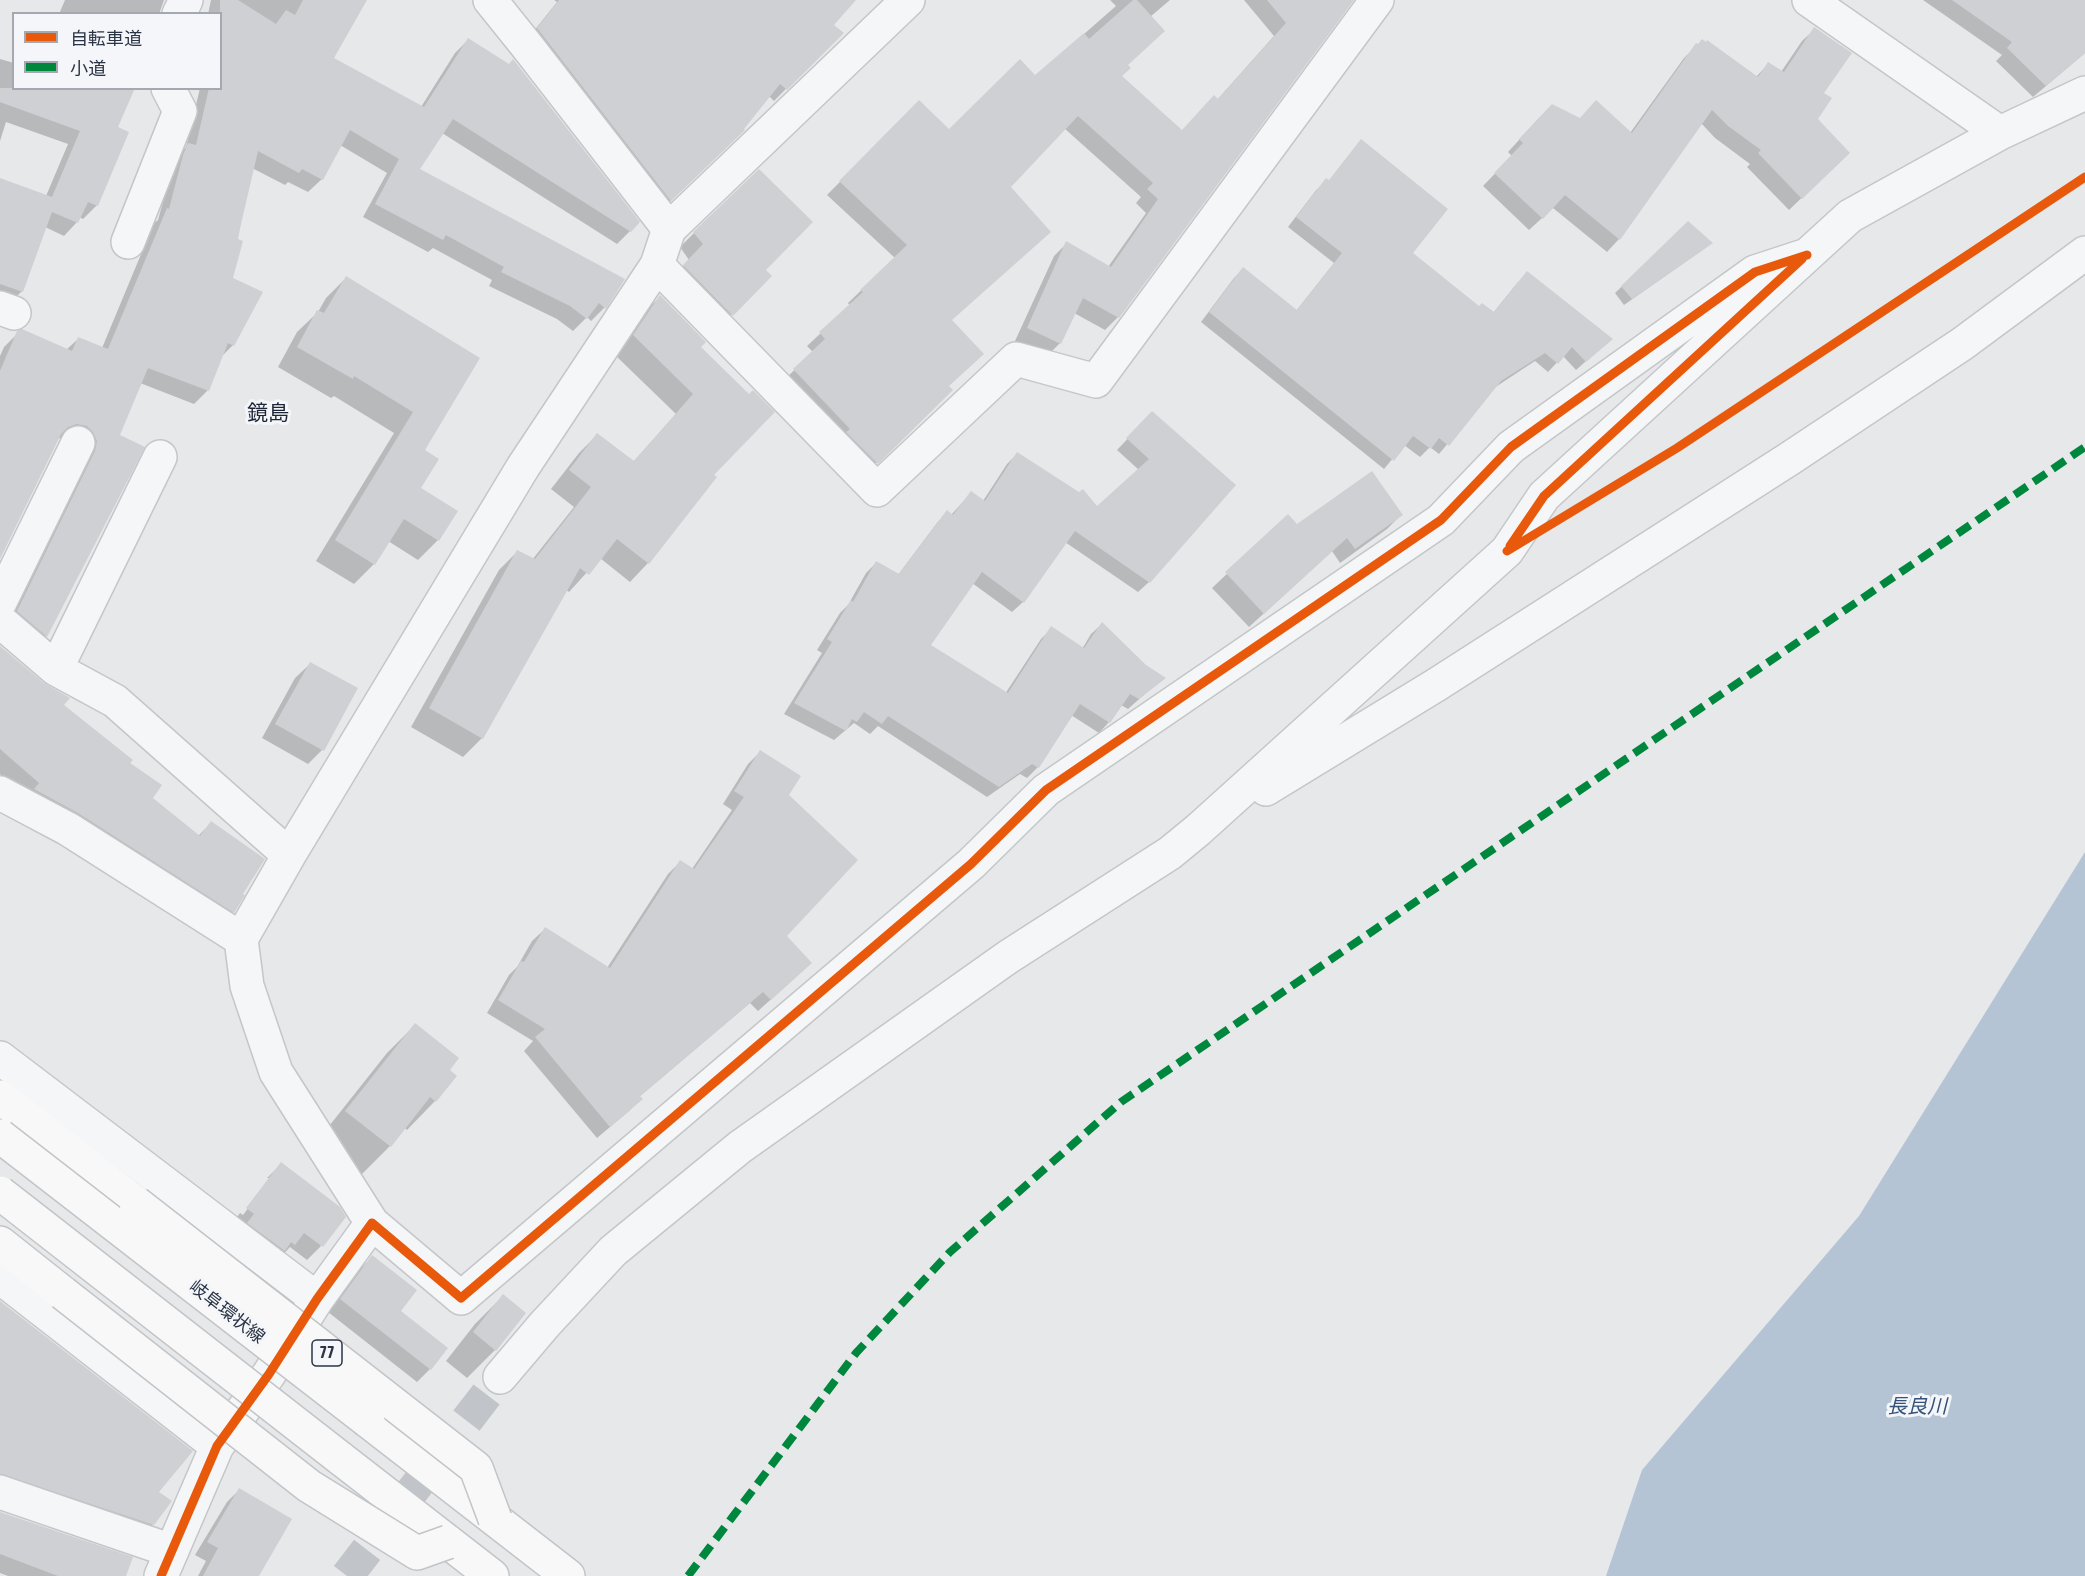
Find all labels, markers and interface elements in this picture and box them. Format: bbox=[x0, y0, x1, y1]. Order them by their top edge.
legend bbox=[12, 12, 222, 90]
text: 自転車道 bbox=[70, 28, 142, 49]
text: 小道 bbox=[70, 58, 106, 79]
district label: 鏡島 bbox=[247, 400, 289, 426]
street label: 岐阜環状線 bbox=[185, 1276, 269, 1348]
road number: 77 bbox=[312, 1340, 342, 1366]
water label: 長良川 bbox=[1887, 1395, 1947, 1419]

